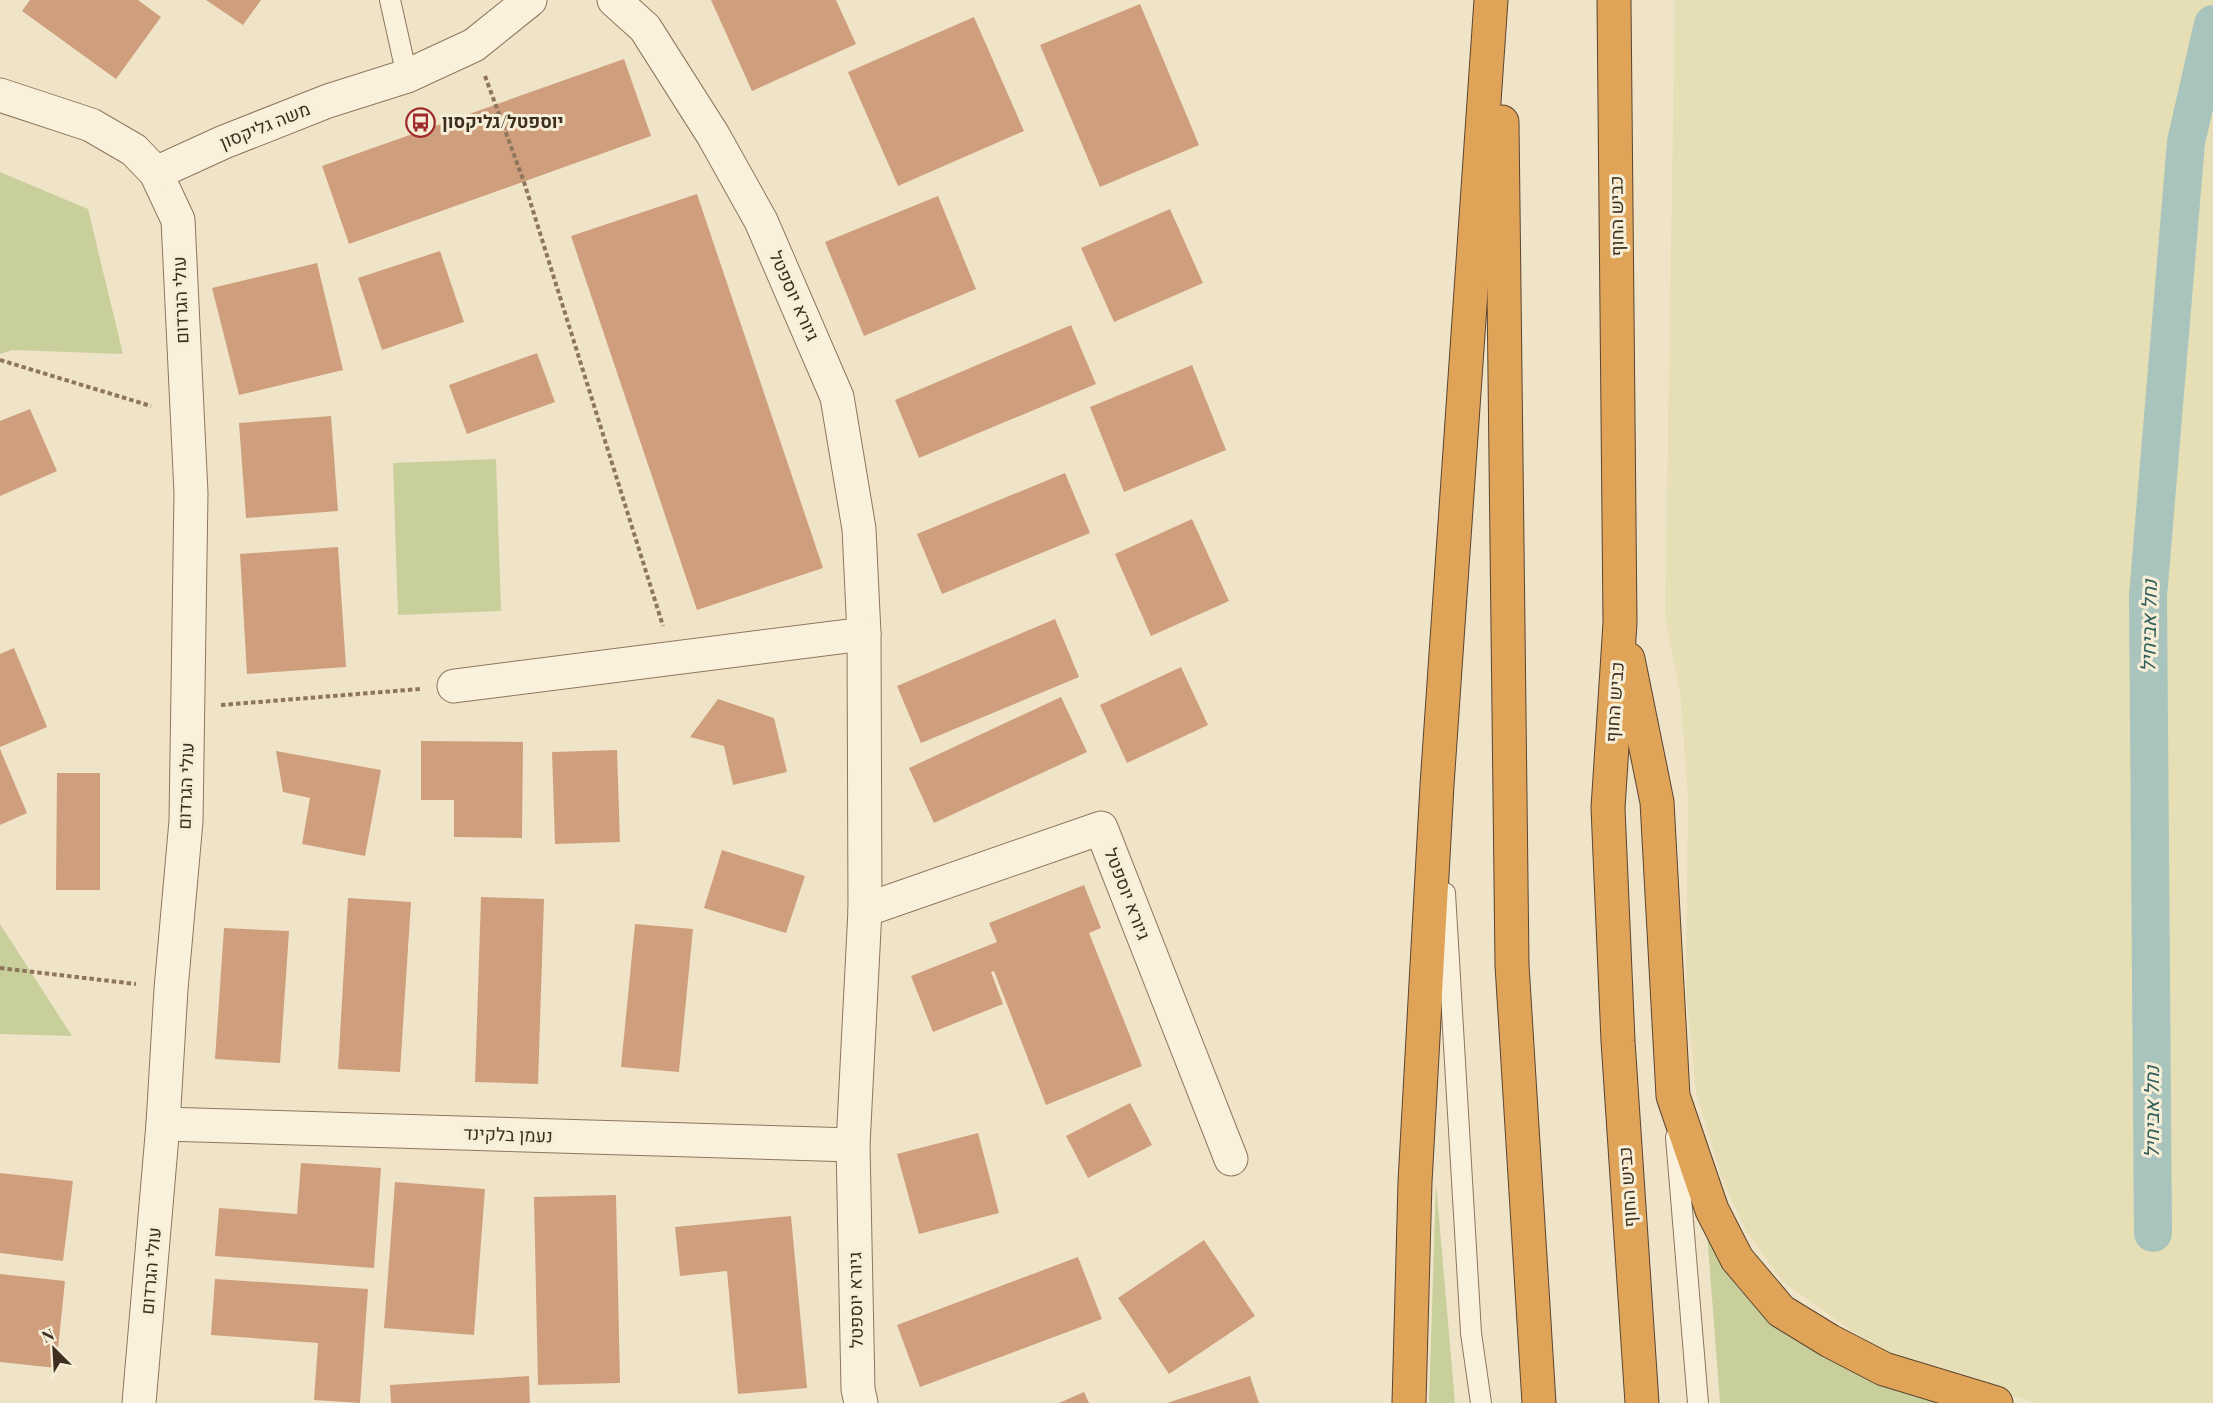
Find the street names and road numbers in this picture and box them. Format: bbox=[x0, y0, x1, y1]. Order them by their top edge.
street label: משה גליקסון bbox=[216, 96, 313, 154]
street label: כביש החוף bbox=[1603, 175, 1629, 257]
street label: גיורא יוספטל bbox=[764, 247, 825, 345]
street label: עולי הגרדום bbox=[166, 256, 194, 344]
street label: כביש החוף bbox=[1599, 661, 1629, 743]
street label: עולי הגרדום bbox=[171, 742, 199, 830]
street label: גיורא יוספטל bbox=[1099, 844, 1156, 943]
street label: נעמן בלקינד bbox=[463, 1120, 553, 1148]
street label: כביש החוף bbox=[1612, 1146, 1642, 1228]
street label: עולי הגרדום bbox=[134, 1226, 166, 1315]
street label: גיורא יוספטל bbox=[842, 1252, 868, 1348]

